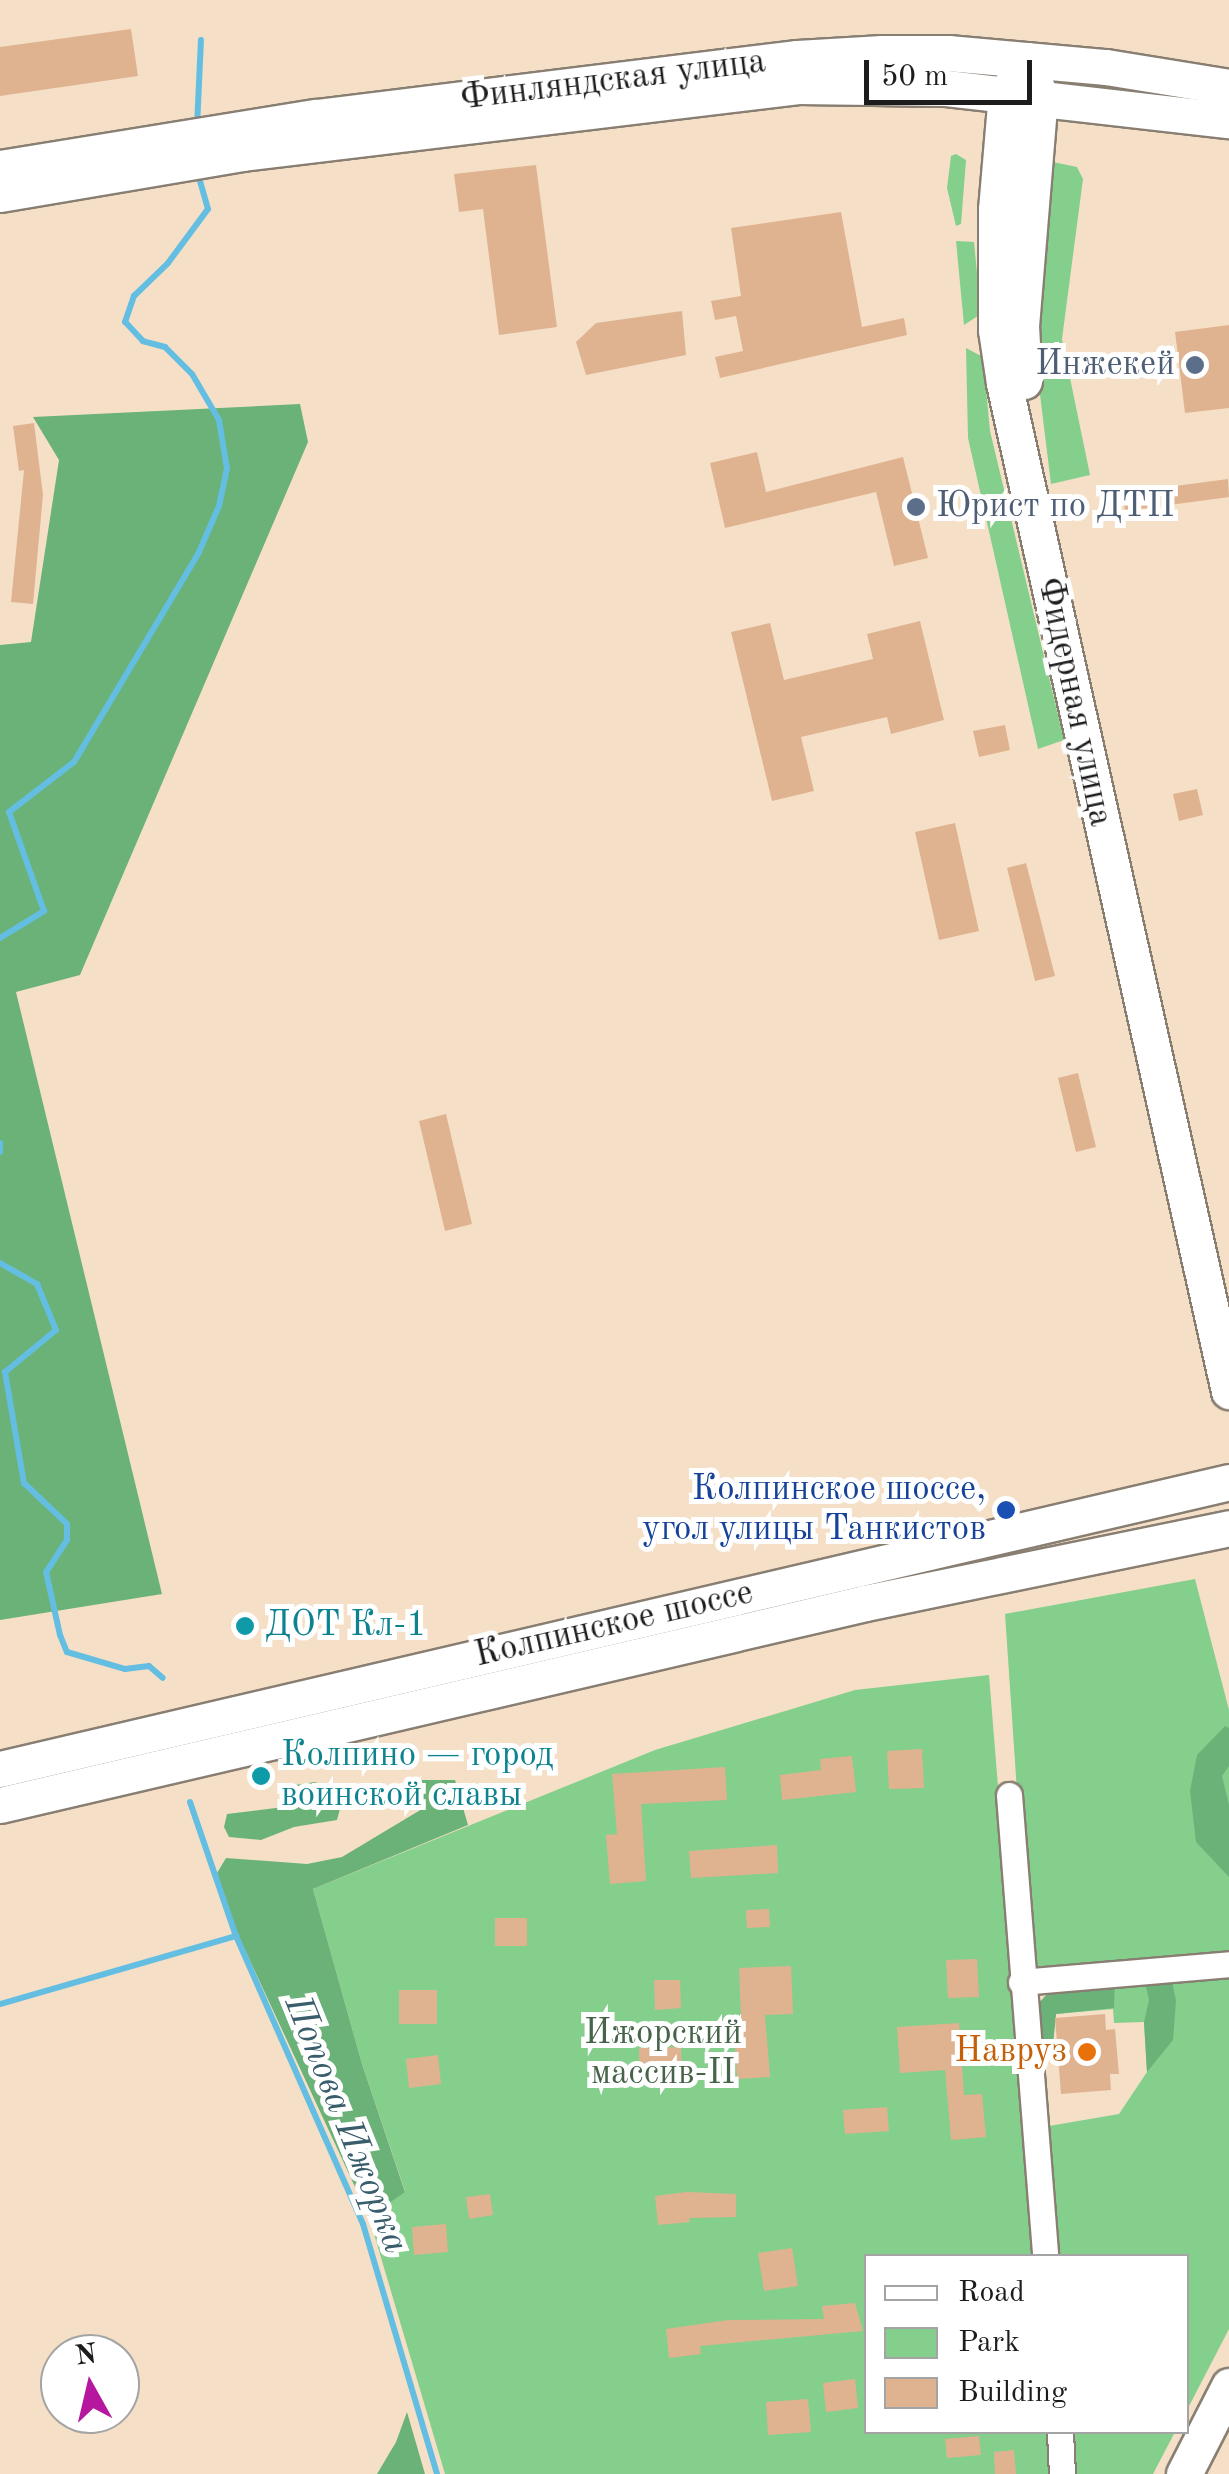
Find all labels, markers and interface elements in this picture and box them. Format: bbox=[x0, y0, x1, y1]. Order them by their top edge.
scale bar bbox=[869, 40, 1036, 102]
street label: Финляндская улица bbox=[458, 41, 768, 121]
text: 50 m bbox=[881, 62, 948, 92]
place label: Инжекей bbox=[1035, 344, 1175, 386]
marker: Инжекей bbox=[1184, 354, 1206, 376]
place label: Юрист по ДТП bbox=[936, 486, 1174, 528]
marker: Юрист по ДТП bbox=[905, 496, 927, 518]
street label: Фидерная улица bbox=[1027, 574, 1121, 830]
place label: Колпинское шоссе, угол улицы Танкистов bbox=[642, 1469, 986, 1551]
marker: Колпинское шоссе, угол улицы Танкистов bbox=[995, 1499, 1017, 1521]
street label: Колпинское шоссе bbox=[471, 1573, 757, 1677]
place label: ДОТ Кл-1 bbox=[265, 1605, 427, 1647]
marker: ДОТ Кл-1 bbox=[234, 1615, 256, 1637]
place label: Колпино — город воинской славы bbox=[281, 1735, 553, 1817]
marker: Колпино — город воинской славы bbox=[250, 1765, 272, 1787]
water label: Попова Ижорка bbox=[272, 1989, 418, 2261]
park label: Ижорский массив-II bbox=[584, 2013, 742, 2095]
place label: Навруз bbox=[954, 2031, 1067, 2073]
marker: Навруз bbox=[1076, 2041, 1098, 2063]
legend bbox=[864, 2254, 1189, 2434]
text: Road bbox=[958, 2278, 1025, 2308]
text: Park bbox=[958, 2328, 1020, 2358]
north arrow bbox=[40, 2334, 140, 2434]
text: N bbox=[74, 2341, 99, 2372]
text: Building bbox=[958, 2378, 1067, 2408]

